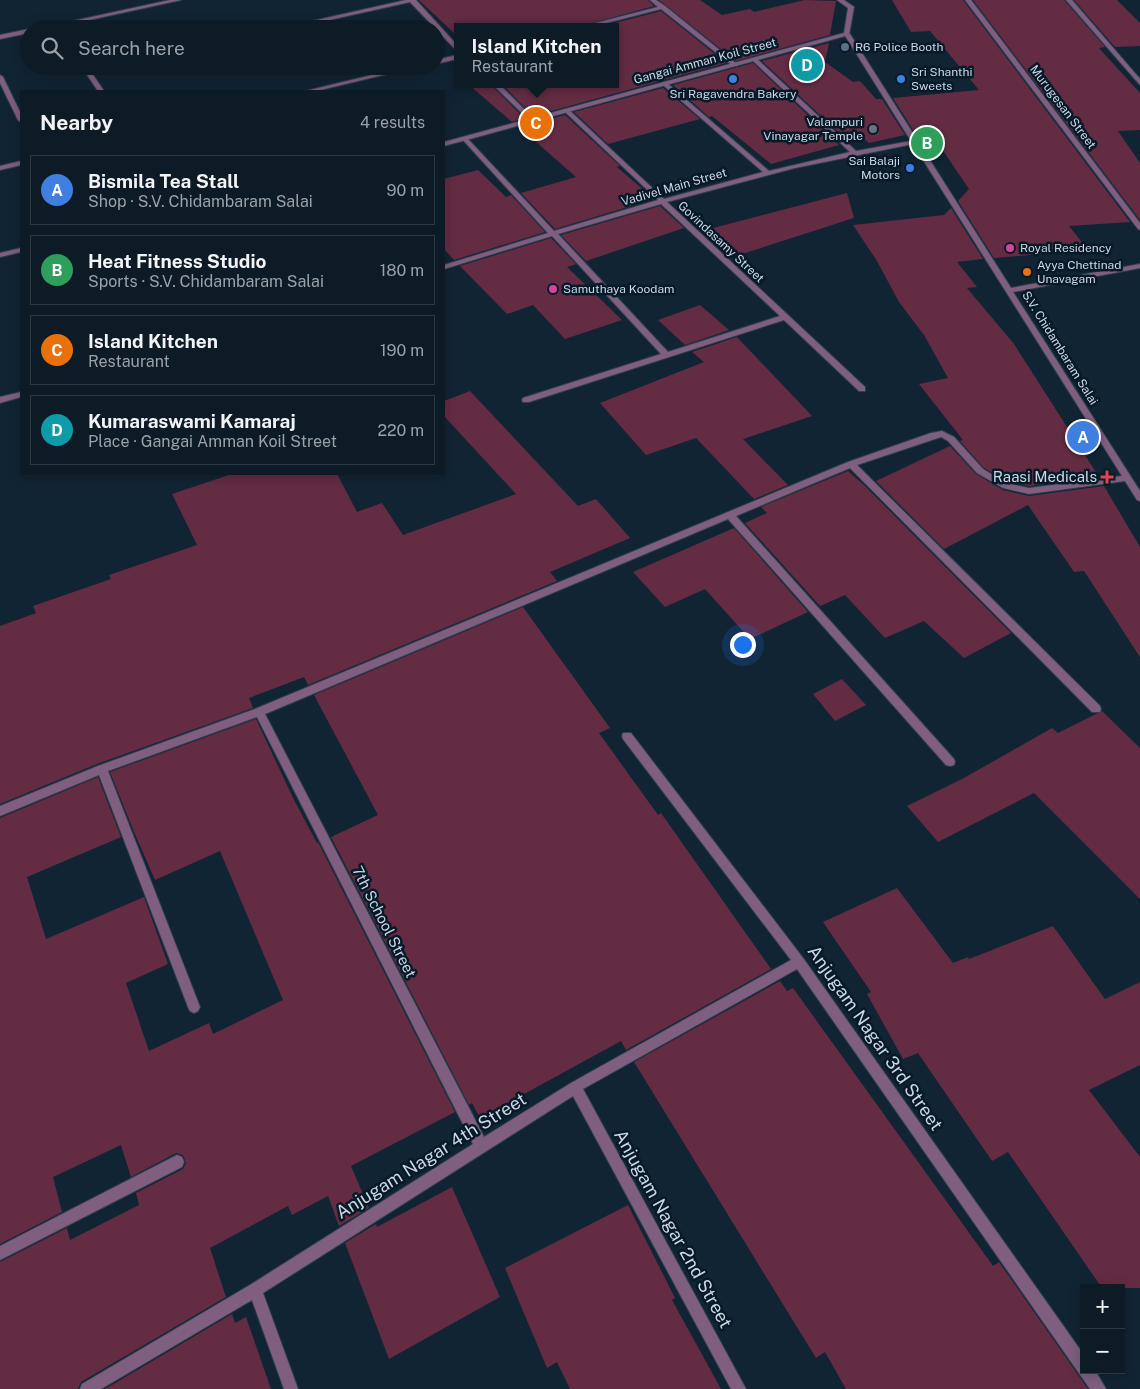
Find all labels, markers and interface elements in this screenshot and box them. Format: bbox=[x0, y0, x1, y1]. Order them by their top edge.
search box bbox=[20, 20, 445, 75]
popup bbox=[454, 23, 619, 88]
icon: search bbox=[38, 34, 66, 62]
text: Island Kitchen bbox=[472, 35, 602, 57]
street label: Gangai Amman Koil Street bbox=[632, 35, 778, 87]
text: Search here bbox=[78, 37, 185, 59]
place label: R6 Police Booth bbox=[855, 40, 944, 54]
marker: R6 Police Booth bbox=[839, 41, 851, 53]
pin: D bbox=[791, 46, 823, 84]
text: Restaurant bbox=[472, 57, 553, 76]
street label: Murugesan Street bbox=[1027, 62, 1099, 152]
place label: Sri Shanthi Sweets bbox=[911, 65, 972, 93]
marker: Sri Ragavendra Bakery bbox=[727, 73, 739, 85]
marker: Sri Shanthi Sweets bbox=[895, 73, 907, 85]
place label: Sri Ragavendra Bakery bbox=[669, 87, 797, 101]
pin: C bbox=[520, 104, 552, 142]
text: Nearby bbox=[40, 110, 113, 135]
text: 4 results bbox=[360, 113, 425, 132]
place label: Valampuri Vinayagar Temple bbox=[763, 115, 863, 143]
marker: Valampuri Vinayagar Temple bbox=[867, 123, 879, 135]
pin: B bbox=[911, 124, 943, 162]
place label: Sai Balaji Motors bbox=[848, 154, 900, 182]
marker: Sai Balaji Motors bbox=[904, 162, 916, 174]
street label: Vadivel Main Street bbox=[620, 165, 729, 209]
text: Bismila Tea Stall bbox=[88, 170, 239, 192]
text: A bbox=[51, 181, 63, 200]
text: 90 m bbox=[387, 181, 424, 200]
text: Shop · S.V. Chidambaram Salai bbox=[88, 192, 313, 211]
street label: Govindasamy Street bbox=[675, 199, 767, 286]
place label: Royal Residency bbox=[1020, 241, 1112, 255]
marker: Royal Residency bbox=[1004, 242, 1016, 254]
text: Heat Fitness Studio bbox=[88, 250, 266, 272]
place label: Ayya Chettinad Unavagam bbox=[1037, 258, 1121, 286]
text: B bbox=[52, 261, 62, 280]
text: 180 m bbox=[380, 261, 424, 280]
marker: Ayya Chettinad Unavagam bbox=[1021, 266, 1033, 278]
text: Sports · S.V. Chidambaram Salai bbox=[88, 272, 324, 291]
place label: Samuthaya Koodam bbox=[563, 282, 674, 296]
marker: Samuthaya Koodam bbox=[547, 283, 559, 295]
street label: S.V. Chidambaram Salai bbox=[1019, 289, 1101, 407]
text: Island Kitchen bbox=[88, 330, 218, 352]
text: C bbox=[51, 341, 63, 360]
text: 190 m bbox=[380, 341, 424, 360]
text: Restaurant bbox=[88, 352, 170, 371]
text: Kumaraswami Kamaraj bbox=[88, 410, 296, 432]
pin: A bbox=[1067, 418, 1099, 456]
text: D bbox=[51, 421, 63, 440]
text: 220 m bbox=[377, 421, 424, 440]
text: Place · Gangai Amman Koil Street bbox=[88, 432, 337, 451]
place label: Raasi Medicals bbox=[993, 468, 1097, 485]
marker: Raasi Medicals bbox=[1101, 471, 1113, 483]
your location bbox=[730, 632, 756, 658]
street label: 7th School Street bbox=[349, 863, 420, 981]
street label: Anjugam Nagar 3rd Street bbox=[803, 941, 947, 1134]
street label: Anjugam Nagar 4th Street bbox=[332, 1088, 530, 1223]
street label: Anjugam Nagar 2nd Street bbox=[610, 1126, 737, 1332]
map controls bbox=[1080, 1284, 1125, 1374]
button: + bbox=[1080, 1284, 1125, 1329]
button: − bbox=[1080, 1329, 1125, 1374]

